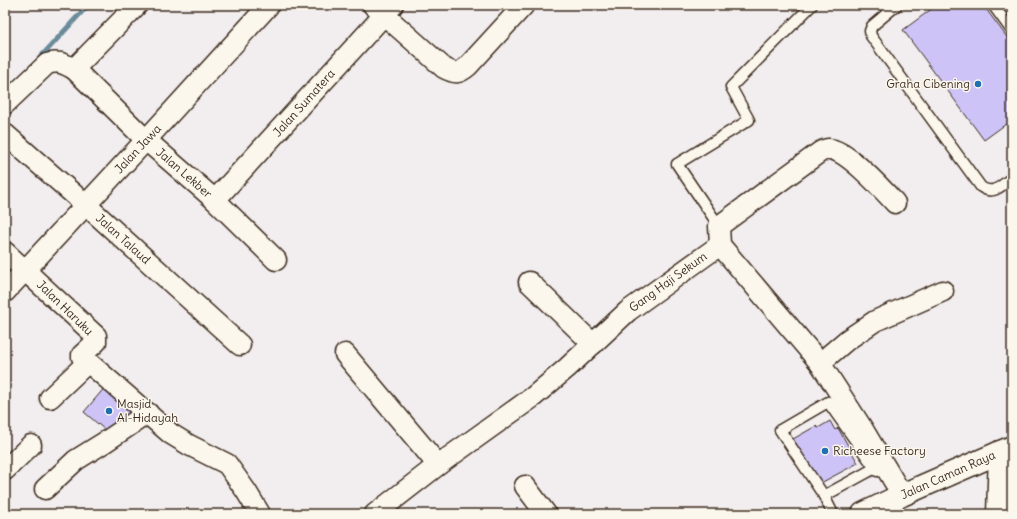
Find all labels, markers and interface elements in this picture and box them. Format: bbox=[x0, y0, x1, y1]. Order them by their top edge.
street label: Jalan Sumatera bbox=[270, 66, 338, 139]
place label: Graha Cibening bbox=[886, 76, 970, 91]
marker: Graha Cibening bbox=[973, 79, 983, 89]
street label: Jalan Jawa bbox=[111, 121, 164, 176]
street label: Jalan Lekber bbox=[153, 144, 215, 201]
street label: Jalan Talaud bbox=[93, 210, 154, 267]
street label: Gang Haji Sekum bbox=[626, 248, 710, 315]
street label: Jalan Haruku bbox=[34, 277, 97, 338]
place label: Masjid Al-Hidayah bbox=[117, 396, 178, 425]
marker: Masjid Al-Hidayah bbox=[104, 406, 114, 416]
place label: Richeese Factory bbox=[833, 443, 926, 458]
marker: Richeese Factory bbox=[820, 446, 830, 456]
street label: Jalan Caman Raya bbox=[898, 447, 998, 502]

